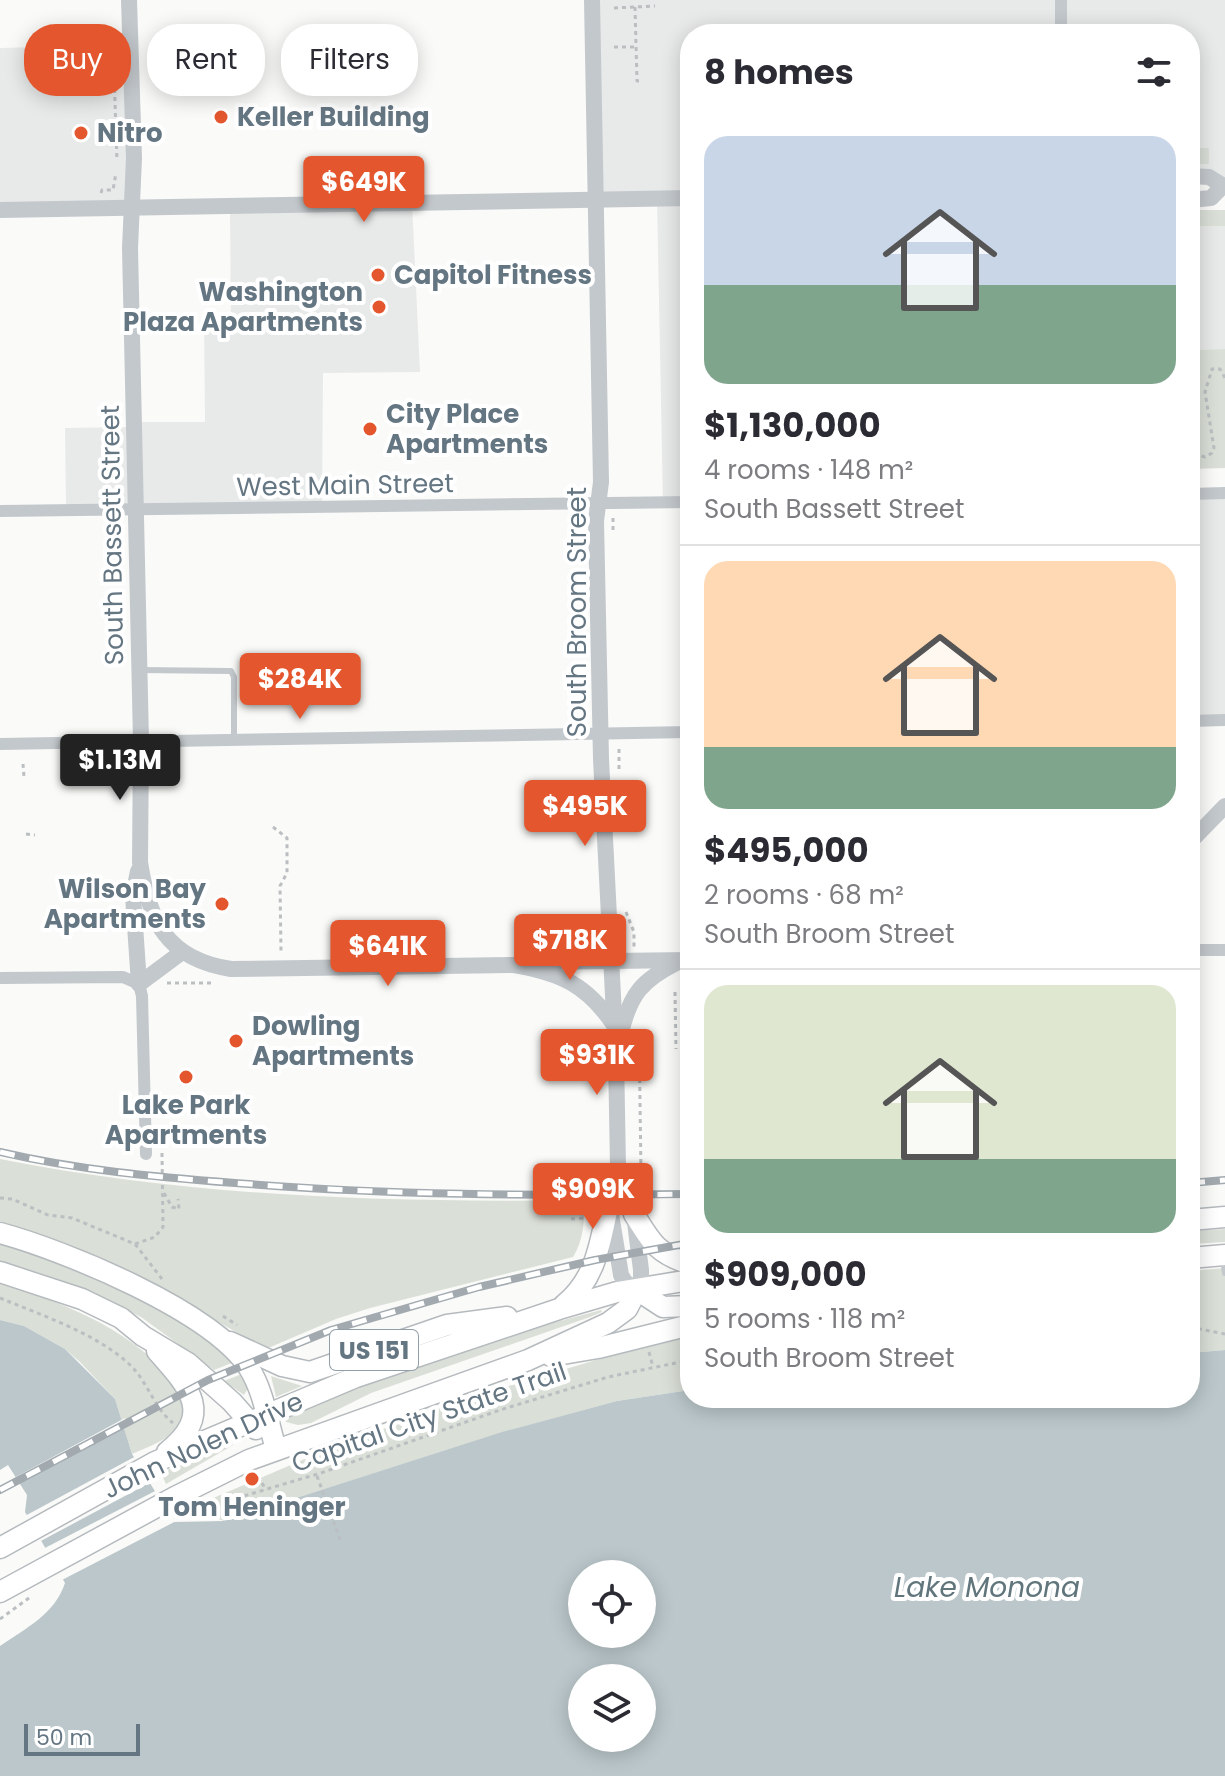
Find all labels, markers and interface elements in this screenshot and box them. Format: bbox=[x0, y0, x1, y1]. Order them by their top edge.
chip: Buy bbox=[24, 24, 131, 96]
chip: Rent bbox=[147, 24, 265, 96]
chip: Filters bbox=[281, 24, 418, 96]
text: 8 homes bbox=[704, 48, 854, 96]
icon: filters bbox=[1132, 50, 1176, 94]
place label: Keller Building bbox=[237, 99, 430, 135]
marker: Keller Building bbox=[212, 108, 230, 126]
place label: Nitro bbox=[97, 115, 162, 151]
marker: Nitro bbox=[72, 124, 90, 142]
pin: $649K bbox=[308, 156, 420, 224]
text: $649K bbox=[321, 164, 407, 200]
icon: home bbox=[868, 188, 1012, 332]
place label: Capitol Fitness bbox=[394, 257, 592, 293]
marker: Capitol Fitness bbox=[369, 266, 387, 284]
place label: Washington Plaza Apartments bbox=[123, 274, 363, 340]
marker: Washington Plaza Apartments bbox=[370, 298, 388, 316]
place label: City Place Apartments bbox=[386, 396, 548, 462]
text: $1,130,000 bbox=[704, 401, 881, 449]
street label: South Bassett Street bbox=[92, 405, 132, 665]
marker: City Place Apartments bbox=[361, 420, 379, 438]
text: 4 rooms · 148 m² bbox=[704, 452, 913, 488]
street label: West Main Street bbox=[236, 465, 454, 505]
street label: South Broom Street bbox=[559, 487, 595, 737]
text: South Bassett Street bbox=[704, 491, 964, 527]
icon: home bbox=[868, 613, 1012, 757]
pin: $284K bbox=[244, 653, 356, 721]
text: $284K bbox=[258, 661, 342, 697]
pin: $1.13M bbox=[55, 734, 185, 802]
text: $1.13M bbox=[78, 742, 162, 778]
pin: $495K bbox=[529, 780, 641, 848]
text: $495K bbox=[542, 788, 628, 824]
text: $495,000 bbox=[704, 826, 869, 874]
place label: Wilson Bay Apartments bbox=[44, 871, 207, 937]
text: 2 rooms · 68 m² bbox=[704, 877, 904, 913]
marker: Wilson Bay Apartments bbox=[213, 895, 231, 913]
pin: $718K bbox=[514, 914, 626, 982]
text: South Broom Street bbox=[704, 916, 954, 952]
pin: $641K bbox=[332, 920, 444, 988]
text: $718K bbox=[532, 922, 608, 958]
text: $641K bbox=[348, 928, 428, 964]
place label: Dowling Apartments bbox=[252, 1008, 414, 1074]
pin: $931K bbox=[541, 1029, 653, 1097]
marker: Dowling Apartments bbox=[227, 1032, 245, 1050]
text: $931K bbox=[559, 1037, 635, 1073]
icon: home bbox=[868, 1037, 1012, 1181]
marker: Lake Park Apartments bbox=[177, 1068, 195, 1086]
place label: Lake Park Apartments bbox=[105, 1087, 267, 1153]
pin: $909K bbox=[537, 1163, 649, 1231]
text: $909K bbox=[551, 1171, 635, 1207]
text: $909,000 bbox=[704, 1250, 867, 1298]
text: 5 rooms · 118 m² bbox=[704, 1301, 905, 1337]
road number: US 151 bbox=[330, 1330, 418, 1370]
text: South Broom Street bbox=[704, 1340, 954, 1376]
street label: Capital City State Trail bbox=[287, 1353, 571, 1481]
street label: John Nolen Drive bbox=[97, 1383, 309, 1507]
marker: Tom Heninger bbox=[243, 1470, 261, 1488]
place label: Tom Heninger bbox=[158, 1489, 346, 1525]
map controls bbox=[568, 1560, 656, 1752]
button: locate bbox=[568, 1560, 656, 1648]
water label: Lake Monona bbox=[894, 1568, 1080, 1607]
button: layers bbox=[568, 1664, 656, 1752]
scale bar bbox=[24, 1720, 140, 1756]
text: 50 m bbox=[36, 1722, 92, 1753]

